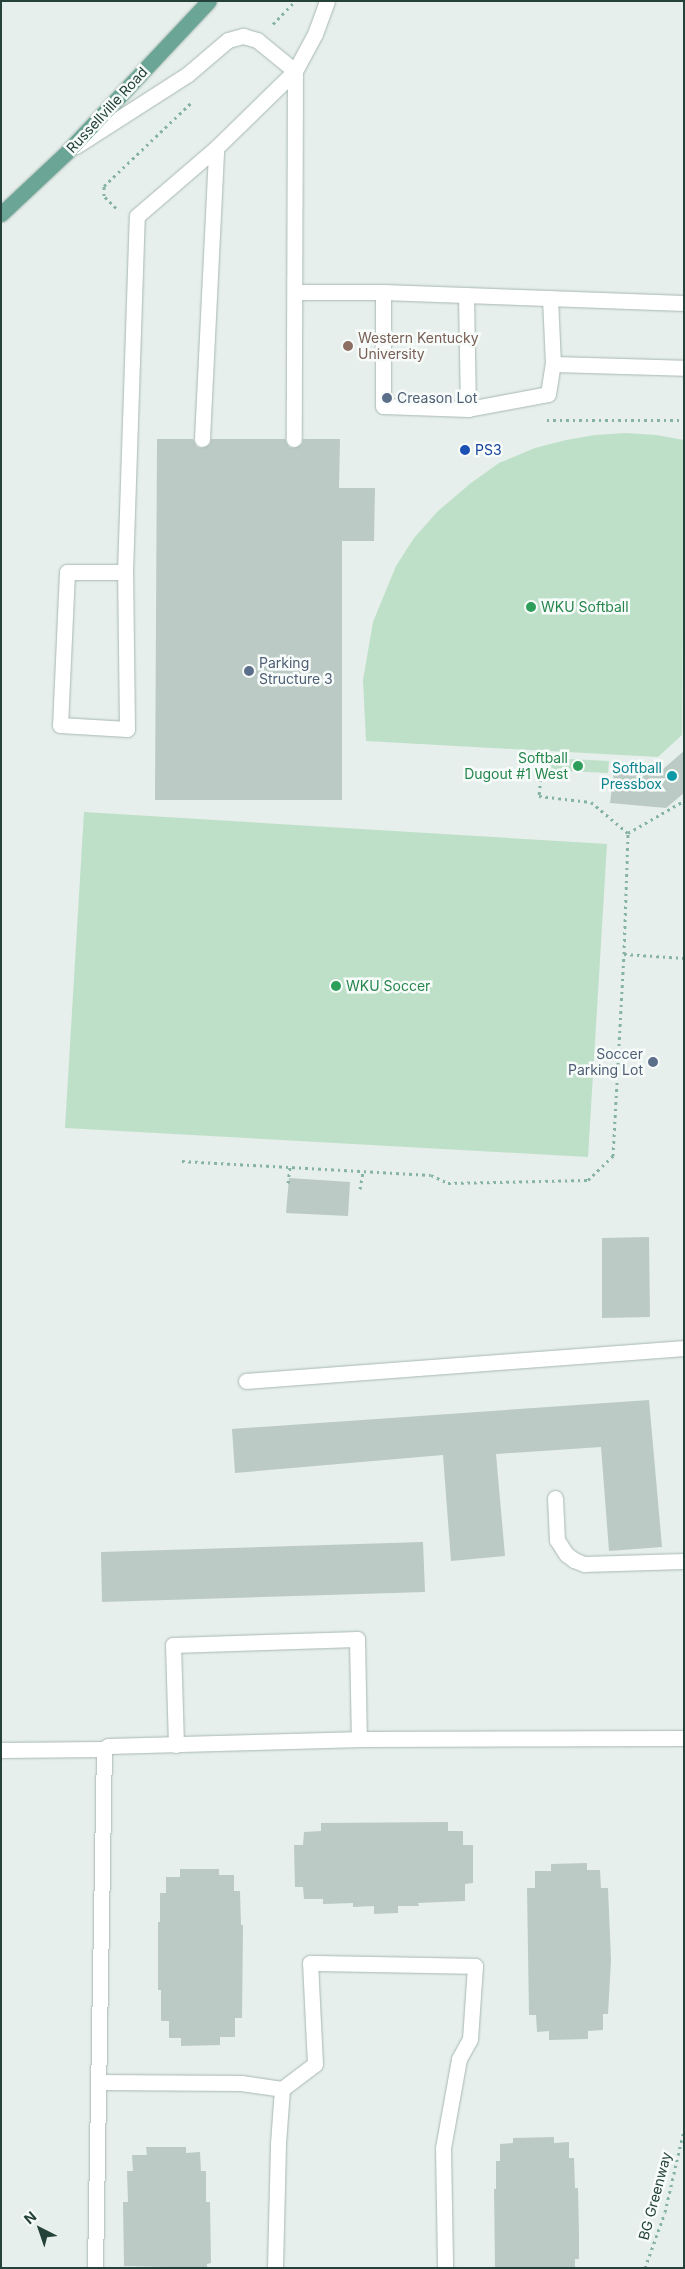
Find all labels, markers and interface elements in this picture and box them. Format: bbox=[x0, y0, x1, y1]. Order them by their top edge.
street label: Russellville Road bbox=[63, 64, 151, 156]
place label: Western Kentucky University bbox=[358, 330, 479, 362]
marker: Western Kentucky University bbox=[342, 340, 354, 352]
place label: Creason Lot bbox=[397, 390, 477, 406]
marker: Creason Lot bbox=[381, 392, 393, 404]
place label: PS3 bbox=[475, 442, 502, 458]
marker: PS3 bbox=[459, 444, 471, 456]
place label: WKU Softball bbox=[541, 599, 629, 615]
marker: WKU Softball bbox=[525, 601, 537, 613]
place label: Parking Structure 3 bbox=[259, 655, 333, 688]
marker: Parking Structure 3 bbox=[243, 665, 255, 677]
place label: Softball Dugout #1 West bbox=[464, 750, 568, 782]
marker: Softball Dugout #1 West bbox=[572, 760, 584, 772]
place label: Softball Pressbox bbox=[601, 760, 662, 792]
marker: Softball Pressbox bbox=[666, 770, 678, 782]
place label: WKU Soccer bbox=[346, 978, 430, 994]
marker: WKU Soccer bbox=[330, 980, 342, 992]
place label: Soccer Parking Lot bbox=[568, 1046, 643, 1078]
marker: Soccer Parking Lot bbox=[647, 1056, 659, 1068]
street label: BG Greenway bbox=[635, 2150, 675, 2242]
north arrow bbox=[15, 2204, 65, 2254]
text: N bbox=[20, 2207, 39, 2227]

